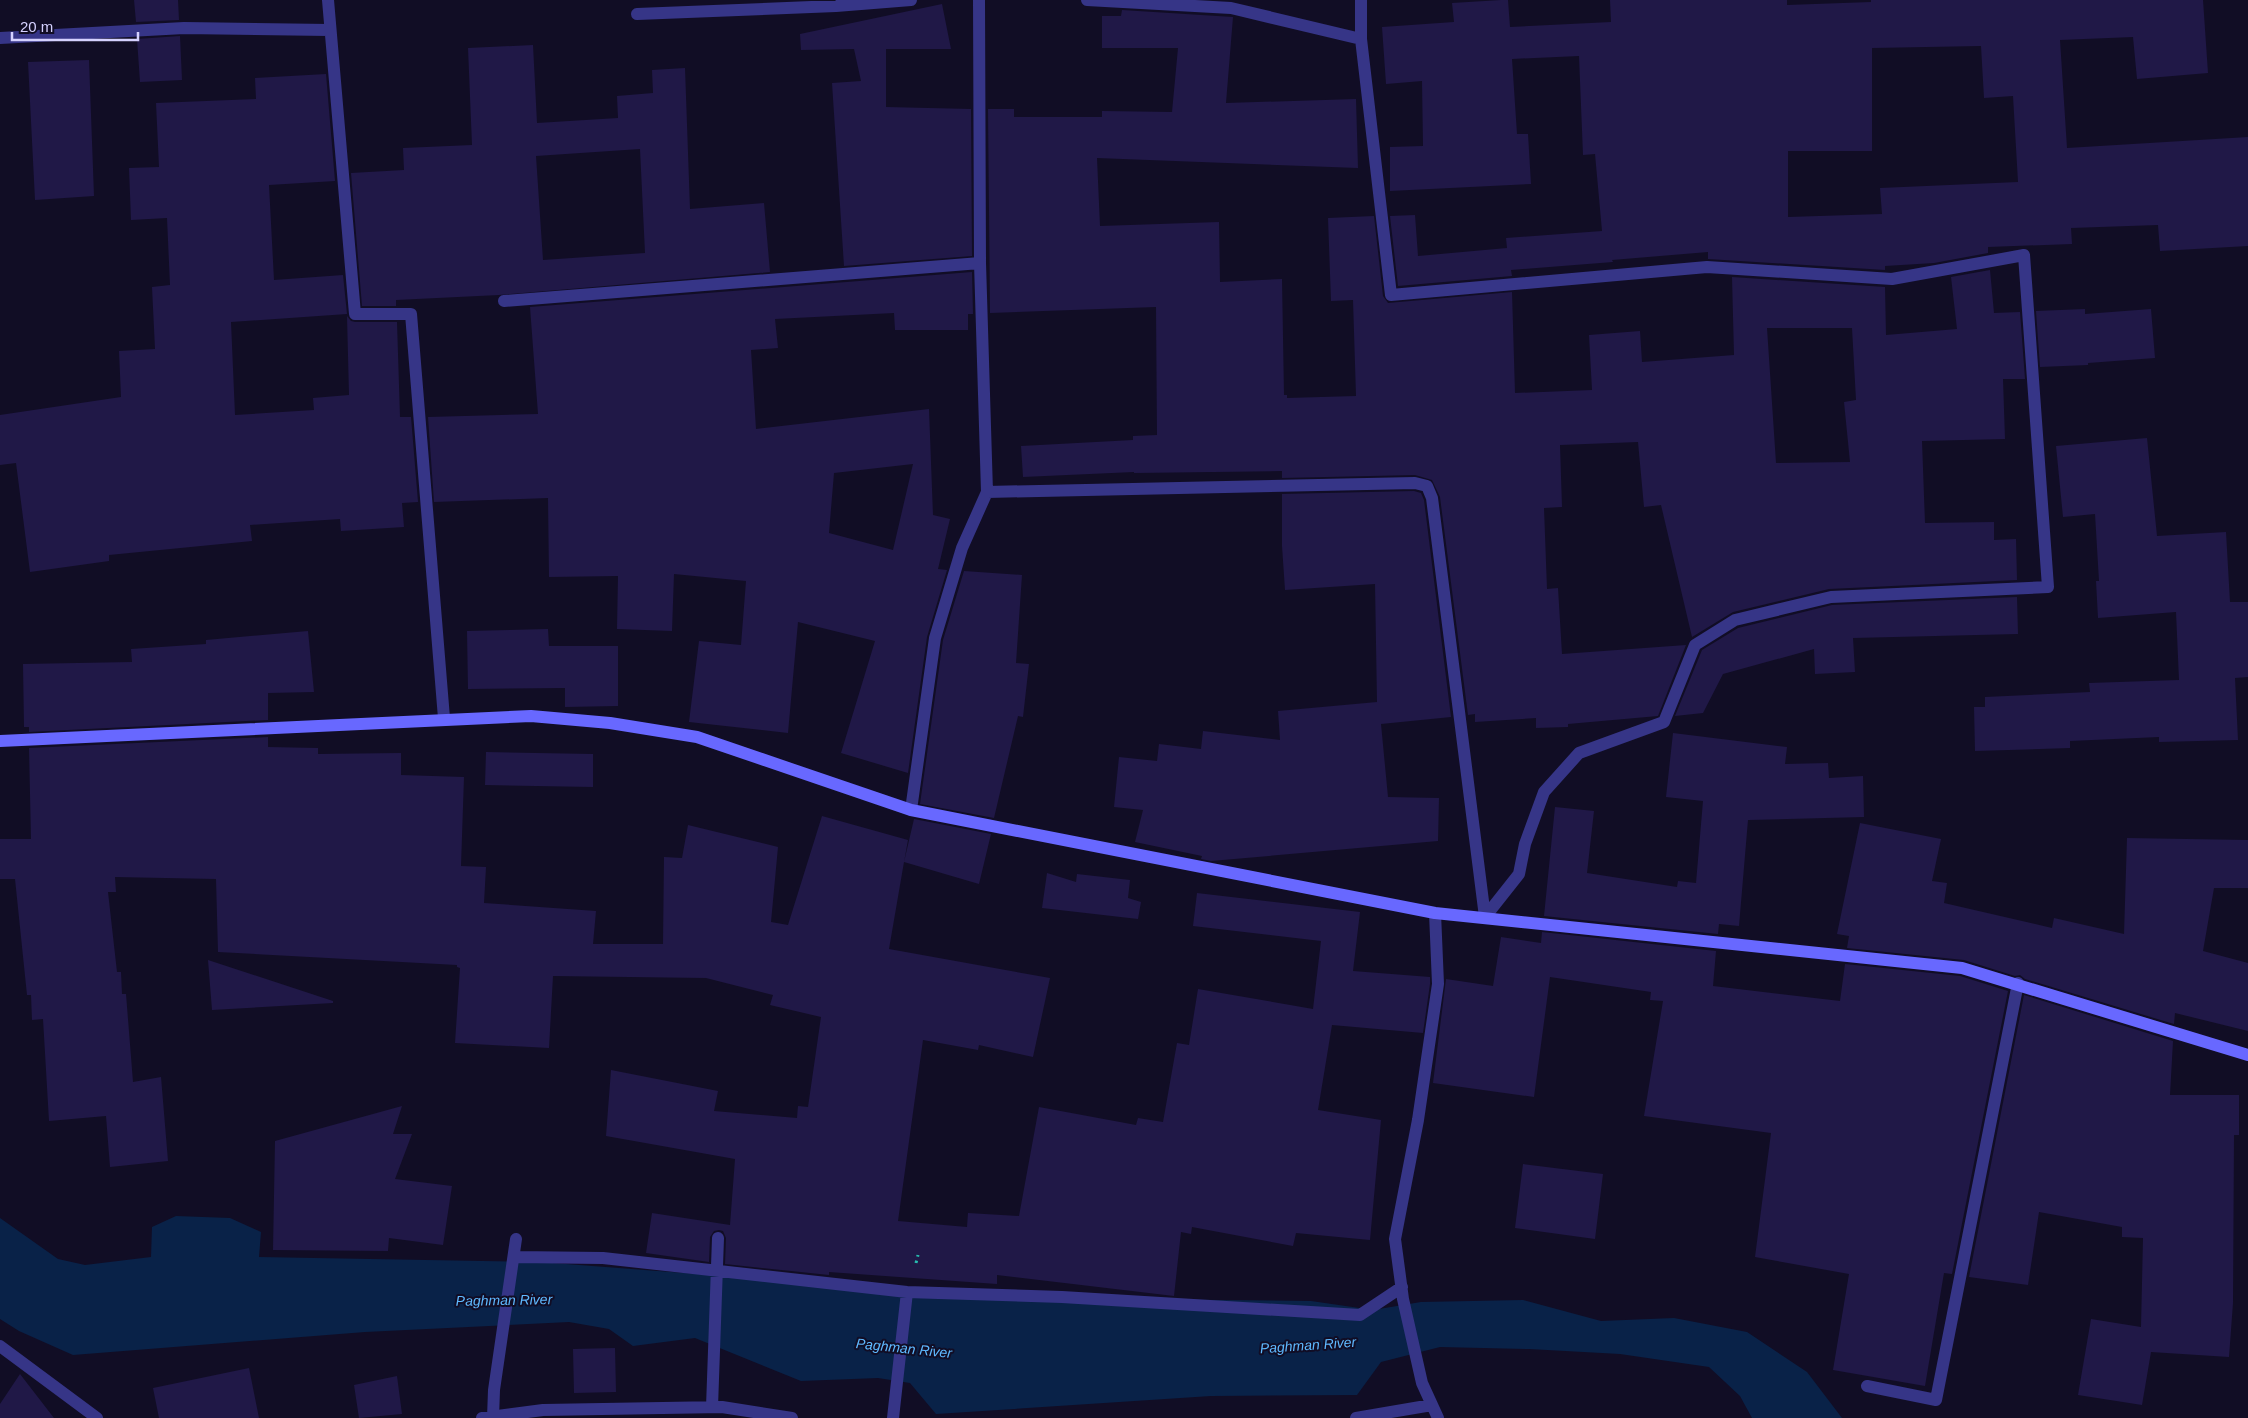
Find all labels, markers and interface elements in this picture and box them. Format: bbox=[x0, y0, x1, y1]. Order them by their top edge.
scale bar bbox=[12, 10, 139, 42]
text: 20 m bbox=[20, 18, 53, 35]
water label: Paghman River bbox=[456, 1291, 554, 1309]
water label: Paghman River bbox=[1259, 1334, 1358, 1356]
water label: Paghman River bbox=[855, 1335, 954, 1361]

